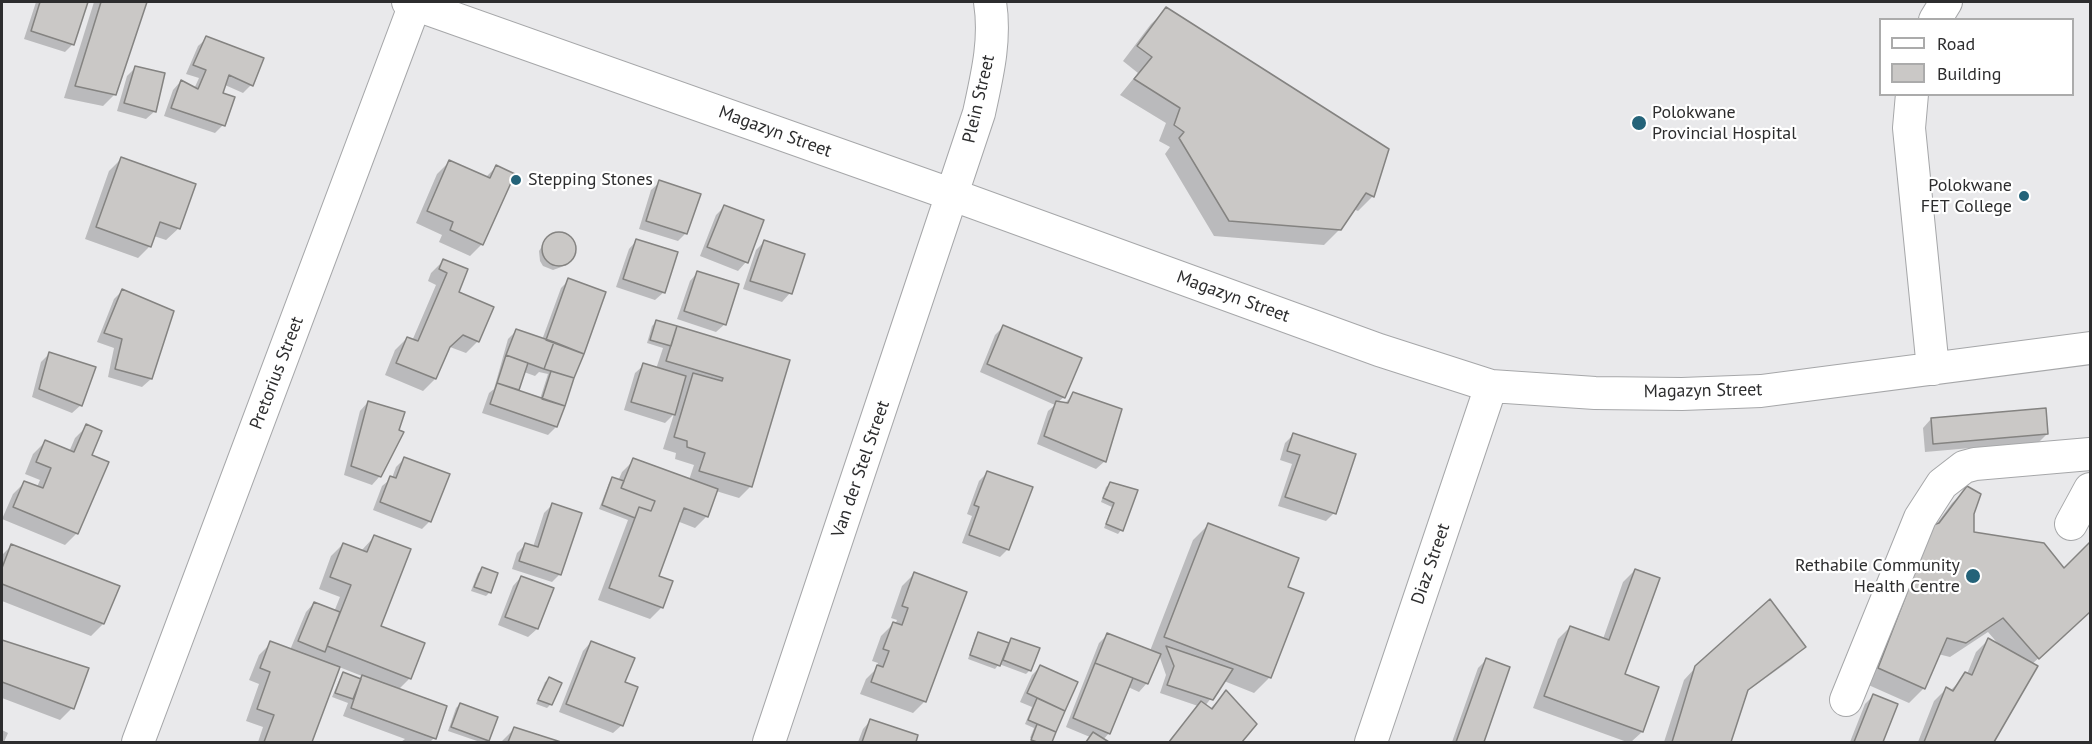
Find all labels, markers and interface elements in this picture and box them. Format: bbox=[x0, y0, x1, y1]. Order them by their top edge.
legend bbox=[1879, 18, 2074, 96]
text: Road bbox=[1937, 32, 1975, 55]
street label: Plein Street bbox=[958, 53, 1000, 145]
text: Building bbox=[1937, 62, 2001, 85]
street label: Magazyn Street bbox=[716, 102, 834, 162]
place label: Polokwane Provincial Hospital bbox=[1652, 102, 1796, 144]
marker: Polokwane Provincial Hospital bbox=[1630, 114, 1648, 132]
place label: Stepping Stones bbox=[528, 169, 653, 191]
marker: Stepping Stones bbox=[509, 173, 523, 187]
place label: Polokwane FET College bbox=[1921, 175, 2012, 218]
marker: Polokwane FET College bbox=[2017, 189, 2031, 203]
street label: Magazyn Street bbox=[1174, 267, 1292, 327]
street label: Pretorius Street bbox=[246, 313, 308, 433]
street label: Magazyn Street bbox=[1644, 379, 1762, 403]
street label: Van der Stel Street bbox=[827, 398, 895, 540]
street label: Diaz Street bbox=[1407, 521, 1455, 607]
place label: Rethabile Community Health Centre bbox=[1795, 555, 1960, 598]
marker: Rethabile Community Health Centre bbox=[1964, 567, 1982, 585]

